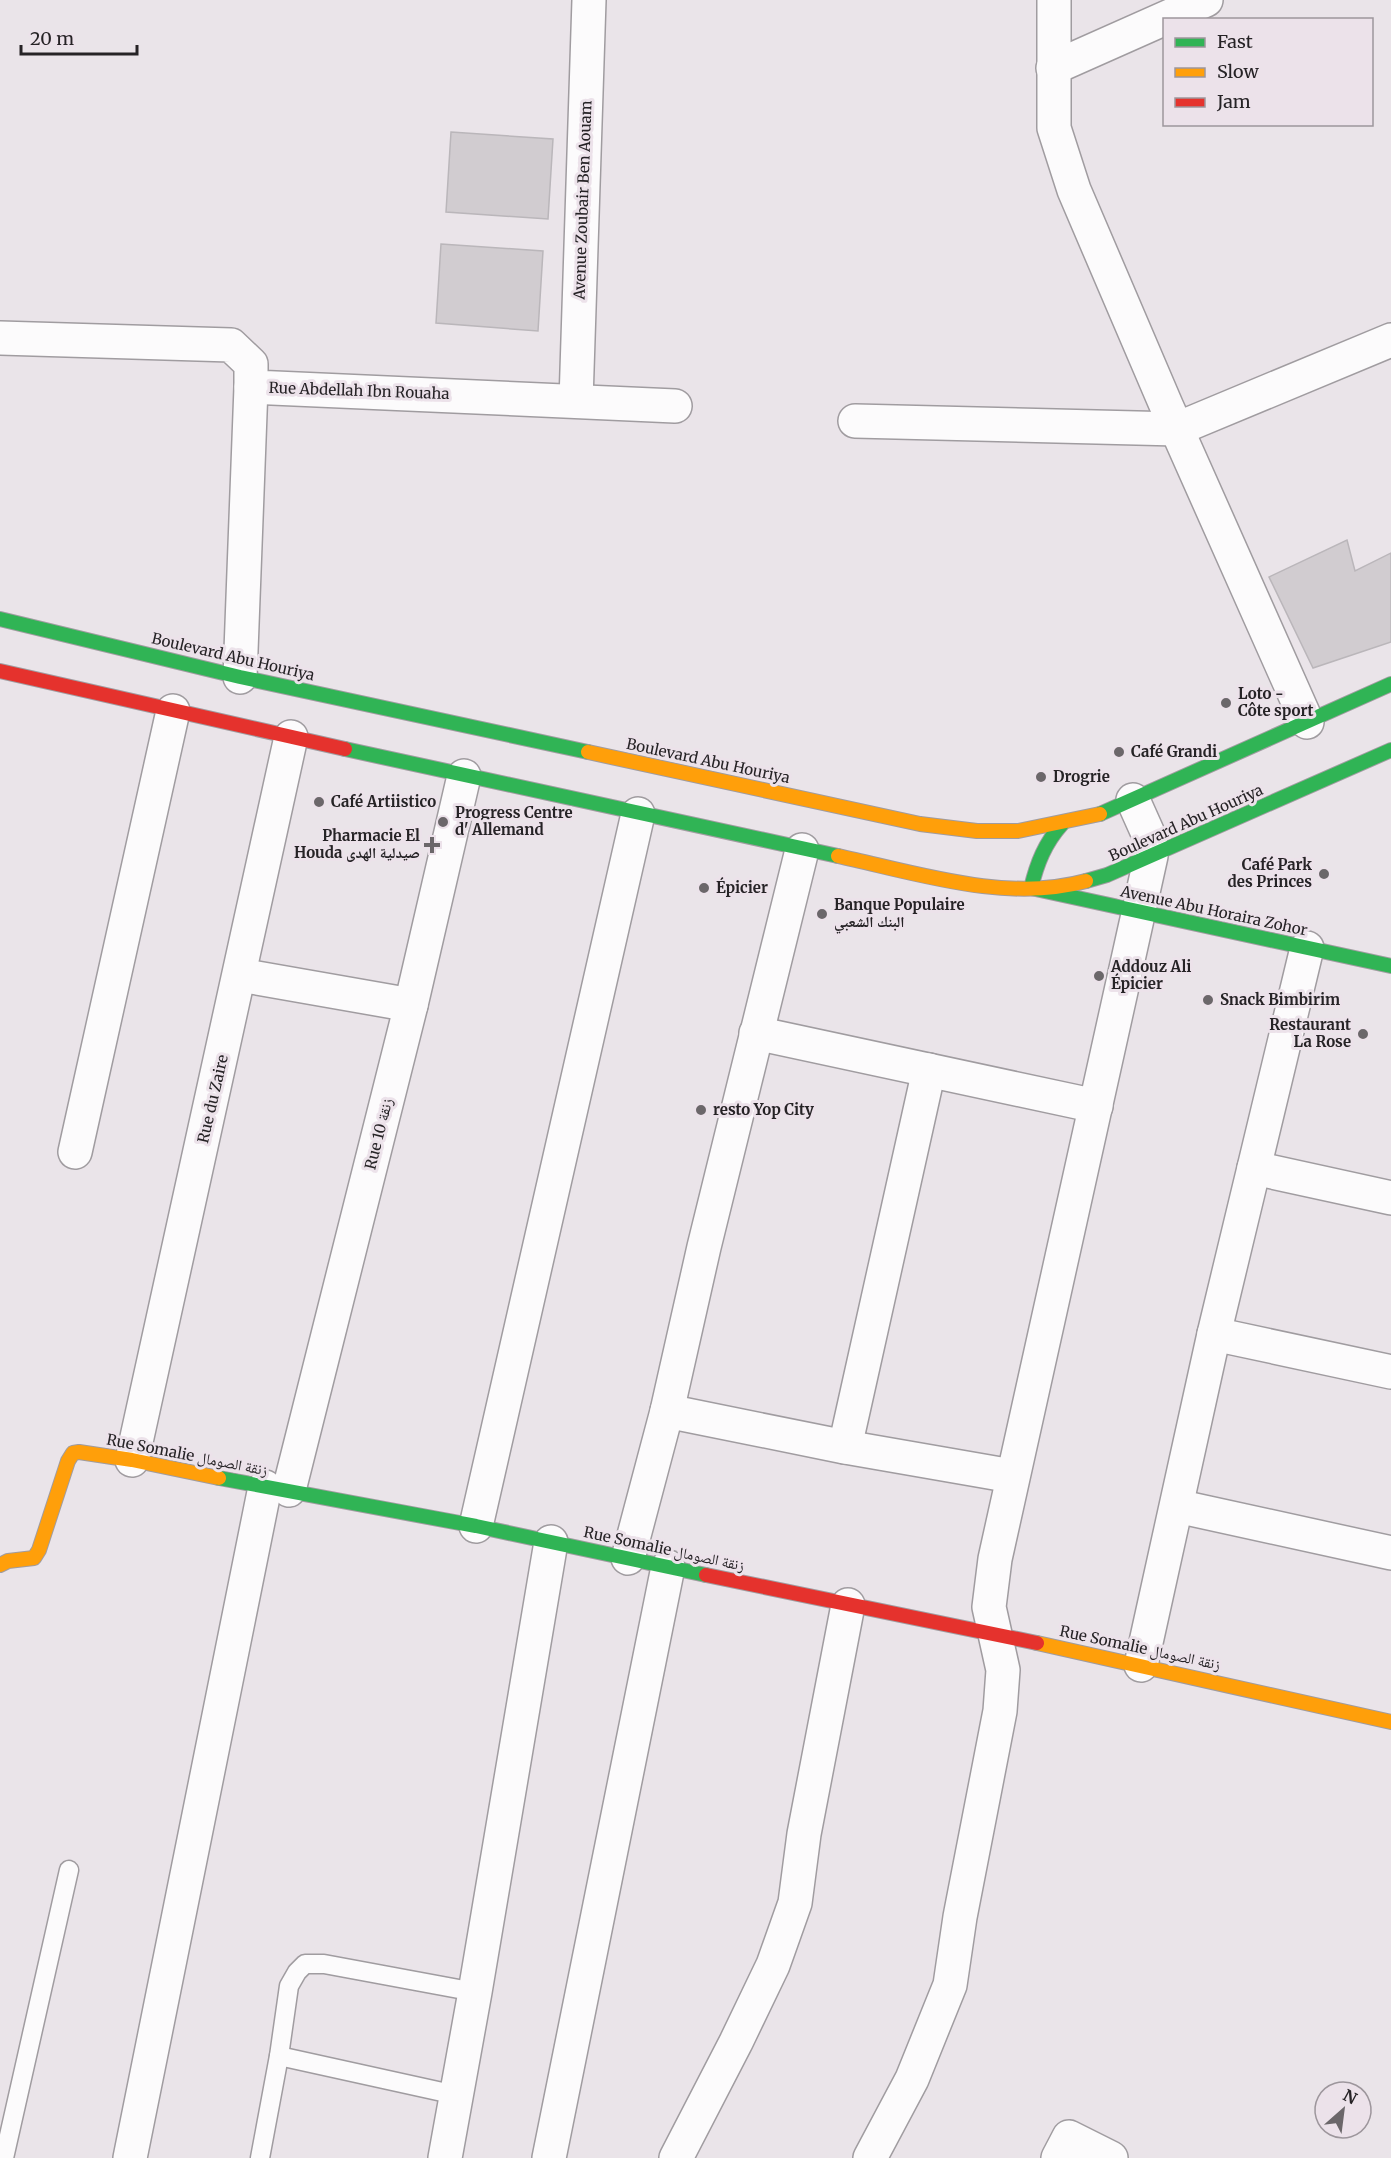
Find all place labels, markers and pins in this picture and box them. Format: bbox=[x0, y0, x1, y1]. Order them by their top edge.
place label: Loto - Côte sport bbox=[1238, 684, 1314, 720]
marker: Loto - Côte sport bbox=[1219, 696, 1233, 710]
place label: Café Grandi bbox=[1131, 742, 1217, 761]
marker: Café Grandi bbox=[1112, 745, 1126, 759]
place label: Drogrie bbox=[1053, 767, 1110, 786]
marker: Drogrie bbox=[1034, 770, 1048, 784]
place label: Café Artiistico bbox=[331, 792, 436, 811]
marker: Café Artiistico bbox=[312, 795, 326, 809]
place label: Progress Centre d' Allemand bbox=[455, 803, 573, 839]
marker: Progress Centre d' Allemand bbox=[436, 815, 450, 829]
place label: Pharmacie El Houda صيدلية الهدى bbox=[294, 826, 420, 862]
marker: Pharmacie El Houda صيدلية الهدى bbox=[425, 838, 439, 852]
place label: Café Park des Princes bbox=[1228, 855, 1312, 891]
marker: Café Park des Princes bbox=[1317, 867, 1331, 881]
place label: Épicier bbox=[716, 877, 768, 897]
marker: Épicier bbox=[697, 881, 711, 895]
place label: Banque Populaire البنك الشعبي bbox=[834, 895, 965, 934]
marker: Banque Populaire البنك الشعبي bbox=[815, 907, 829, 921]
place label: Addouz Ali Épicier bbox=[1110, 957, 1191, 993]
marker: Addouz Ali Épicier bbox=[1092, 969, 1106, 983]
place label: Snack Bimbirim bbox=[1220, 990, 1340, 1009]
marker: Snack Bimbirim bbox=[1201, 993, 1215, 1007]
place label: Restaurant La Rose bbox=[1269, 1015, 1351, 1051]
marker: Restaurant La Rose bbox=[1356, 1027, 1370, 1041]
place label: resto Yop City bbox=[713, 1100, 814, 1119]
marker: resto Yop City bbox=[694, 1103, 708, 1117]

